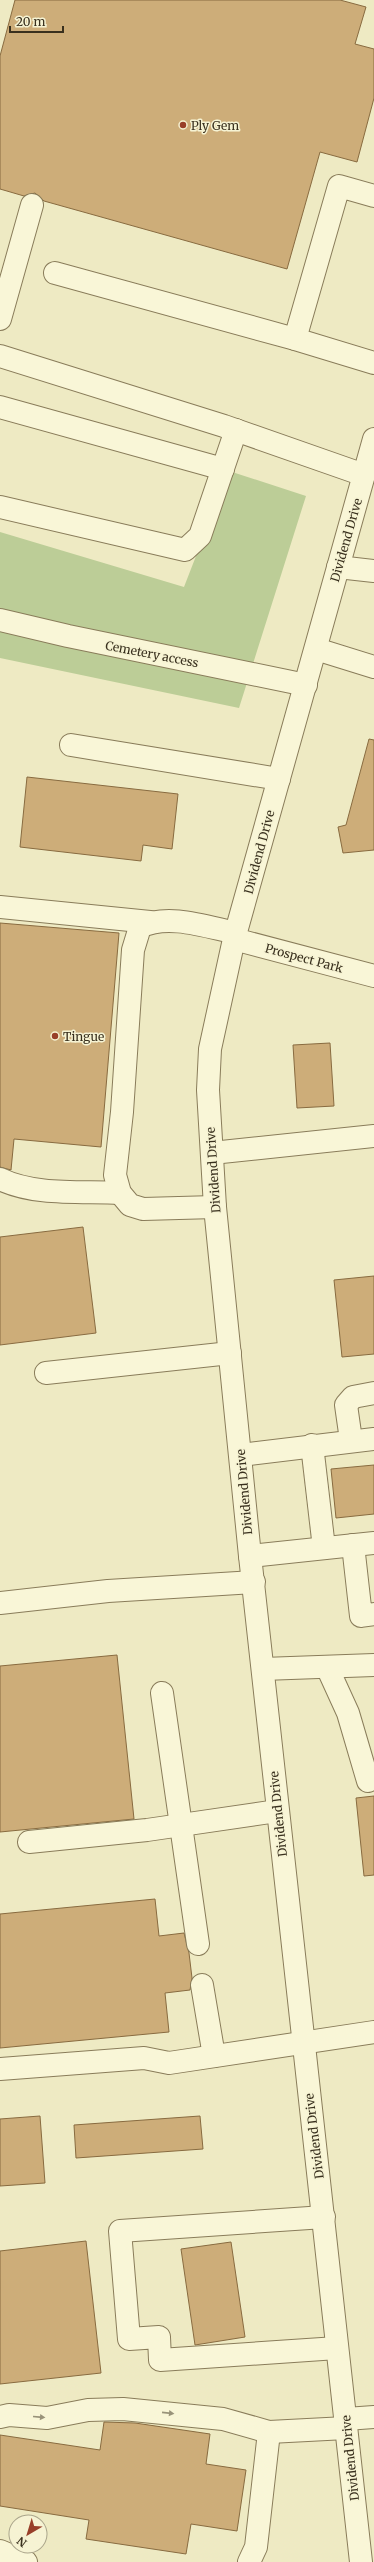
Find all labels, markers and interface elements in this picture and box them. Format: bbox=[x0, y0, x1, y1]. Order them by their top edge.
scale bar bbox=[10, 8, 63, 34]
text: 20 m bbox=[16, 14, 45, 29]
place label: Ply Gem bbox=[191, 118, 239, 133]
marker: Ply Gem bbox=[178, 120, 188, 130]
street label: Dividend Drive bbox=[327, 497, 365, 583]
street label: Cemetery access bbox=[104, 638, 200, 670]
street label: Dividend Drive bbox=[241, 808, 277, 896]
street label: Prospect Park bbox=[263, 940, 345, 976]
place label: Tingue bbox=[63, 1029, 104, 1044]
marker: Tingue bbox=[50, 1031, 60, 1041]
street label: Dividend Drive bbox=[203, 1127, 223, 1213]
street label: Dividend Drive bbox=[233, 1448, 255, 1536]
street label: Dividend Drive bbox=[266, 1770, 290, 1858]
street label: Dividend Drive bbox=[301, 2092, 327, 2180]
one-way arrow bbox=[162, 2410, 174, 2417]
one-way arrow bbox=[33, 2413, 45, 2420]
street label: Dividend Drive bbox=[338, 2414, 362, 2502]
north arrow bbox=[8, 2514, 48, 2554]
text: N bbox=[14, 2534, 30, 2550]

